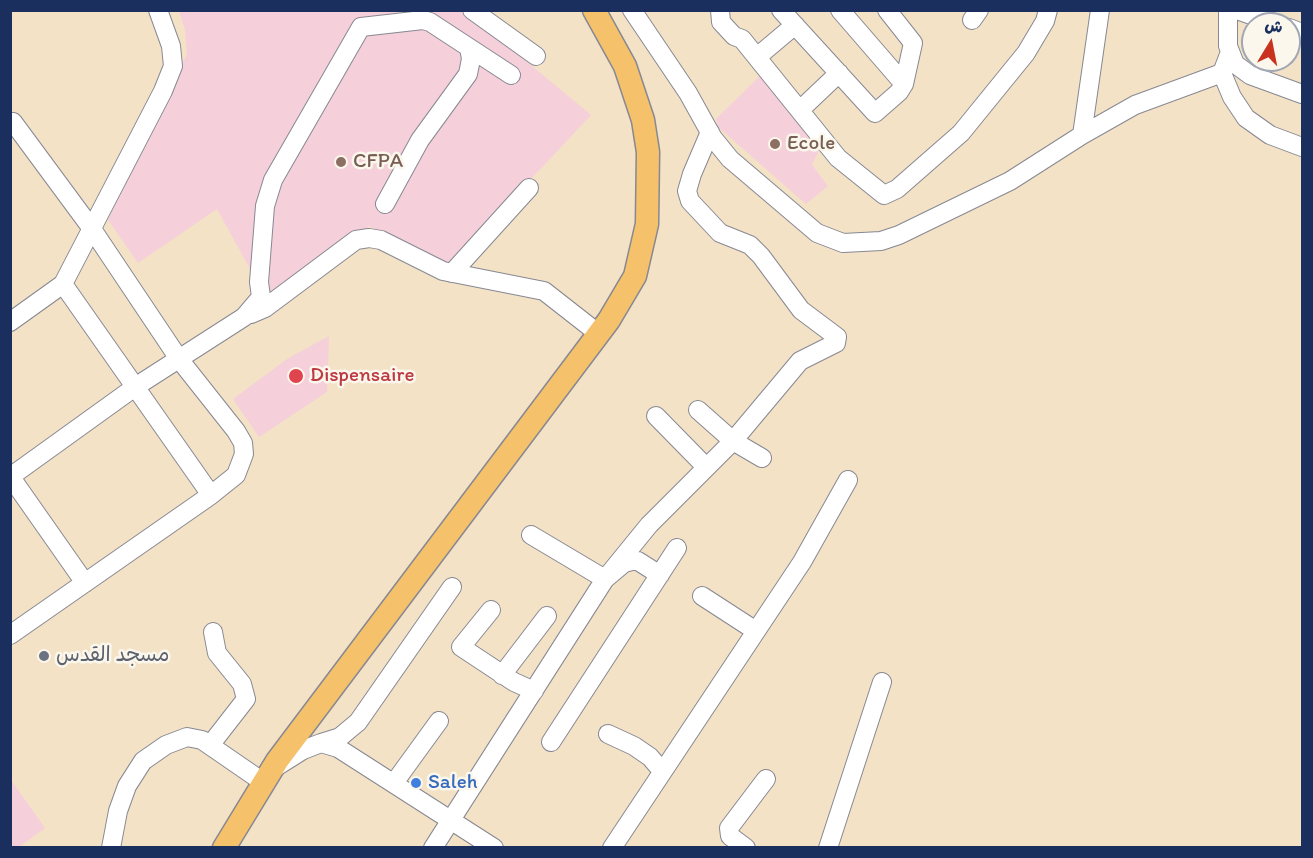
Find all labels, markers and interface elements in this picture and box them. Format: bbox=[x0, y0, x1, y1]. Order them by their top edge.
north arrow bbox=[1241, 12, 1301, 72]
text: ش bbox=[1264, 15, 1284, 37]
place label: Ecole bbox=[787, 131, 835, 157]
marker: Ecole bbox=[768, 137, 782, 151]
place label: CFPA bbox=[353, 149, 403, 175]
marker: CFPA bbox=[334, 155, 348, 169]
place label: Dispensaire bbox=[310, 363, 414, 389]
marker: Dispensaire bbox=[287, 367, 305, 385]
place label: مسجد القدس bbox=[56, 643, 169, 669]
marker: مسجد القدس bbox=[37, 649, 51, 663]
place label: Saleh bbox=[428, 770, 477, 796]
marker: Saleh bbox=[409, 776, 423, 790]

